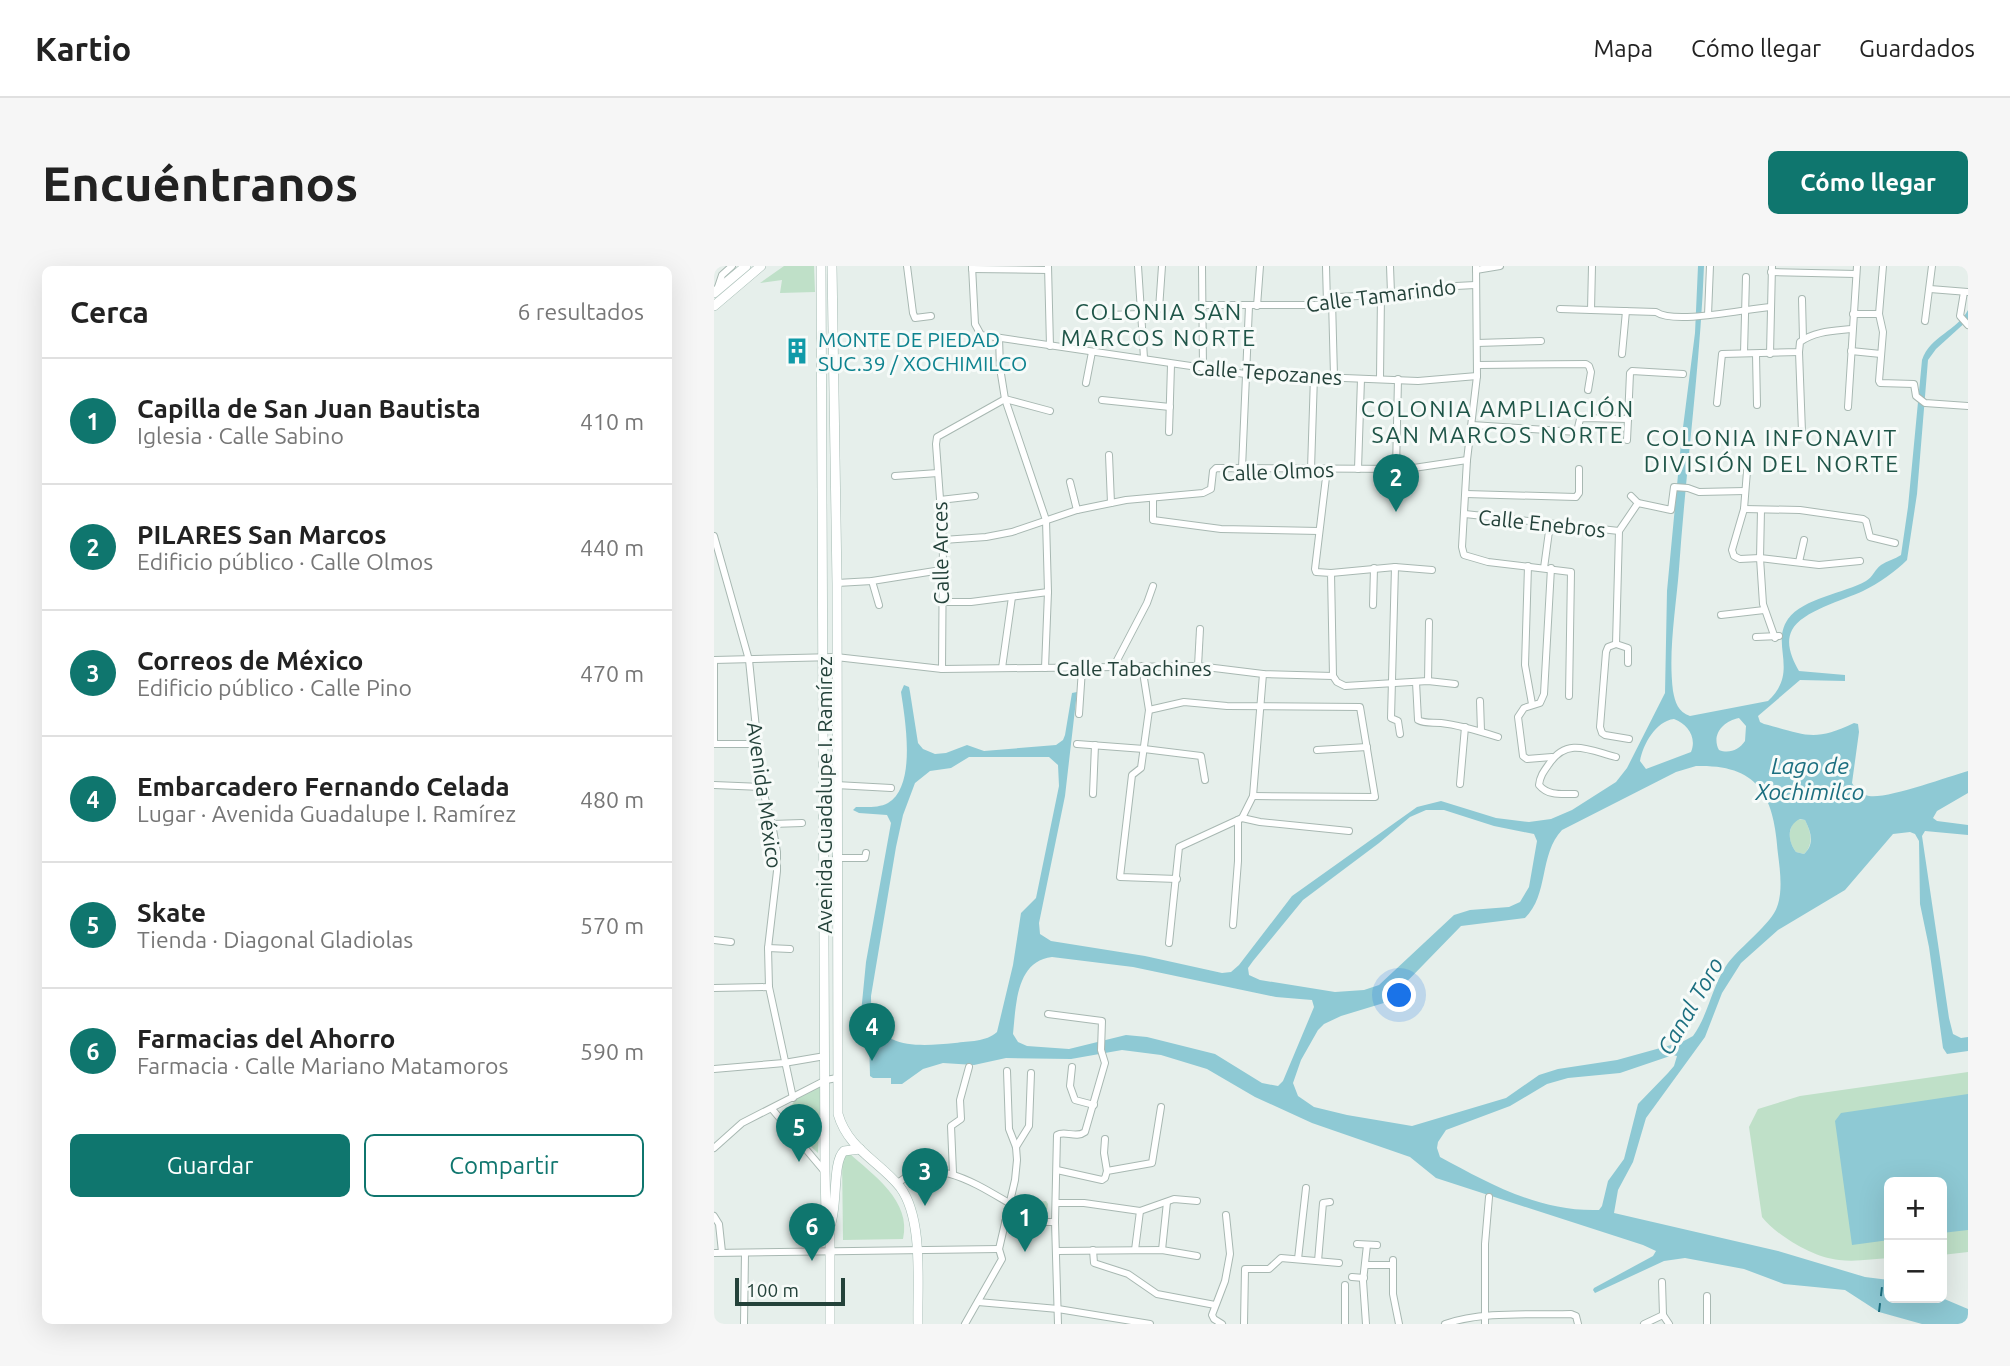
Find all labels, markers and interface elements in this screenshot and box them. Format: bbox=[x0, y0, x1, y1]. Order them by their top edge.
text: Kartio bbox=[35, 30, 131, 67]
text: Mapa bbox=[1593, 35, 1653, 62]
text: Cómo llegar bbox=[1691, 35, 1821, 62]
text: Guardados bbox=[1859, 35, 1975, 62]
button: Cómo llegar bbox=[1768, 151, 1968, 214]
text: Encuéntranos bbox=[42, 155, 358, 210]
street label: Calle Tamarindo bbox=[1304, 274, 1458, 316]
text: Cerca bbox=[70, 295, 149, 329]
text: 6 resultados bbox=[518, 299, 644, 324]
district label: COLONIA SAN MARCOS NORTE bbox=[1061, 299, 1257, 350]
place label: MONTE DE PIEDAD SUC.39 / XOCHIMILCO bbox=[818, 327, 1027, 375]
building icon: MONTE DE PIEDAD SUC.39 / XOCHIMILCO bbox=[782, 336, 812, 366]
street label: Calle Tepozanes bbox=[1191, 355, 1343, 389]
text: Capilla de San Juan Bautista bbox=[137, 394, 481, 423]
district label: COLONIA AMPLIACIÓN SAN MARCOS NORTE bbox=[1361, 395, 1635, 447]
text: 1 bbox=[87, 409, 99, 434]
text: 410 m bbox=[580, 409, 644, 434]
text: Iglesia · Calle Sabino bbox=[137, 423, 344, 448]
district label: COLONIA INFONAVIT DIVISIÓN DEL NORTE bbox=[1644, 425, 1900, 476]
pin: 2 bbox=[1373, 454, 1419, 512]
street label: Calle Olmos bbox=[1221, 457, 1335, 485]
street label: Calle Arces bbox=[927, 501, 953, 605]
street label: Calle Enebros bbox=[1477, 504, 1607, 542]
text: PILARES San Marcos bbox=[137, 520, 387, 549]
text: 2 bbox=[87, 535, 99, 560]
text: 440 m bbox=[580, 535, 644, 560]
text: Edificio público · Calle Olmos bbox=[137, 549, 433, 574]
text: Correos de México bbox=[137, 646, 363, 675]
street label: Avenida Guadalupe I. Ramírez bbox=[812, 656, 836, 934]
street label: Calle Tabachines bbox=[1056, 656, 1212, 680]
text: 3 bbox=[87, 661, 99, 686]
text: 470 m bbox=[580, 661, 644, 686]
text: Edificio público · Calle Pino bbox=[137, 675, 412, 700]
street label: Avenida México bbox=[743, 720, 787, 870]
water label: Lago de Xochimilco bbox=[1754, 753, 1864, 804]
text: Embarcadero Fernando Celada bbox=[137, 772, 510, 801]
text: 4 bbox=[87, 787, 99, 812]
text: 480 m bbox=[580, 787, 644, 812]
text: Lugar · Avenida Guadalupe I. Ramírez bbox=[137, 801, 516, 826]
text: Skate bbox=[137, 898, 206, 927]
text: 5 bbox=[87, 913, 99, 938]
text: 570 m bbox=[580, 913, 644, 938]
text: Tienda · Diagonal Gladiolas bbox=[137, 927, 413, 952]
water label: Canal Toro bbox=[1652, 953, 1728, 1059]
your location bbox=[1382, 978, 1416, 1012]
pin: 4 bbox=[849, 1003, 895, 1061]
text: Farmacias del Ahorro bbox=[137, 1024, 395, 1053]
text: 6 bbox=[87, 1039, 99, 1064]
text: 590 m bbox=[580, 1039, 644, 1064]
text: Farmacia · Calle Mariano Matamoros bbox=[137, 1053, 509, 1078]
pin: 5 bbox=[776, 1104, 822, 1162]
button: Guardar bbox=[70, 1134, 350, 1197]
button: Compartir bbox=[364, 1134, 644, 1197]
pin: 3 bbox=[902, 1148, 948, 1206]
map controls bbox=[1884, 1177, 1947, 1303]
button: + bbox=[1884, 1177, 1947, 1240]
pin: 1 bbox=[1002, 1194, 1048, 1252]
pin: 6 bbox=[789, 1203, 835, 1261]
button: − bbox=[1884, 1240, 1947, 1303]
scale bar bbox=[735, 1275, 845, 1307]
text: 100 m bbox=[746, 1279, 799, 1301]

